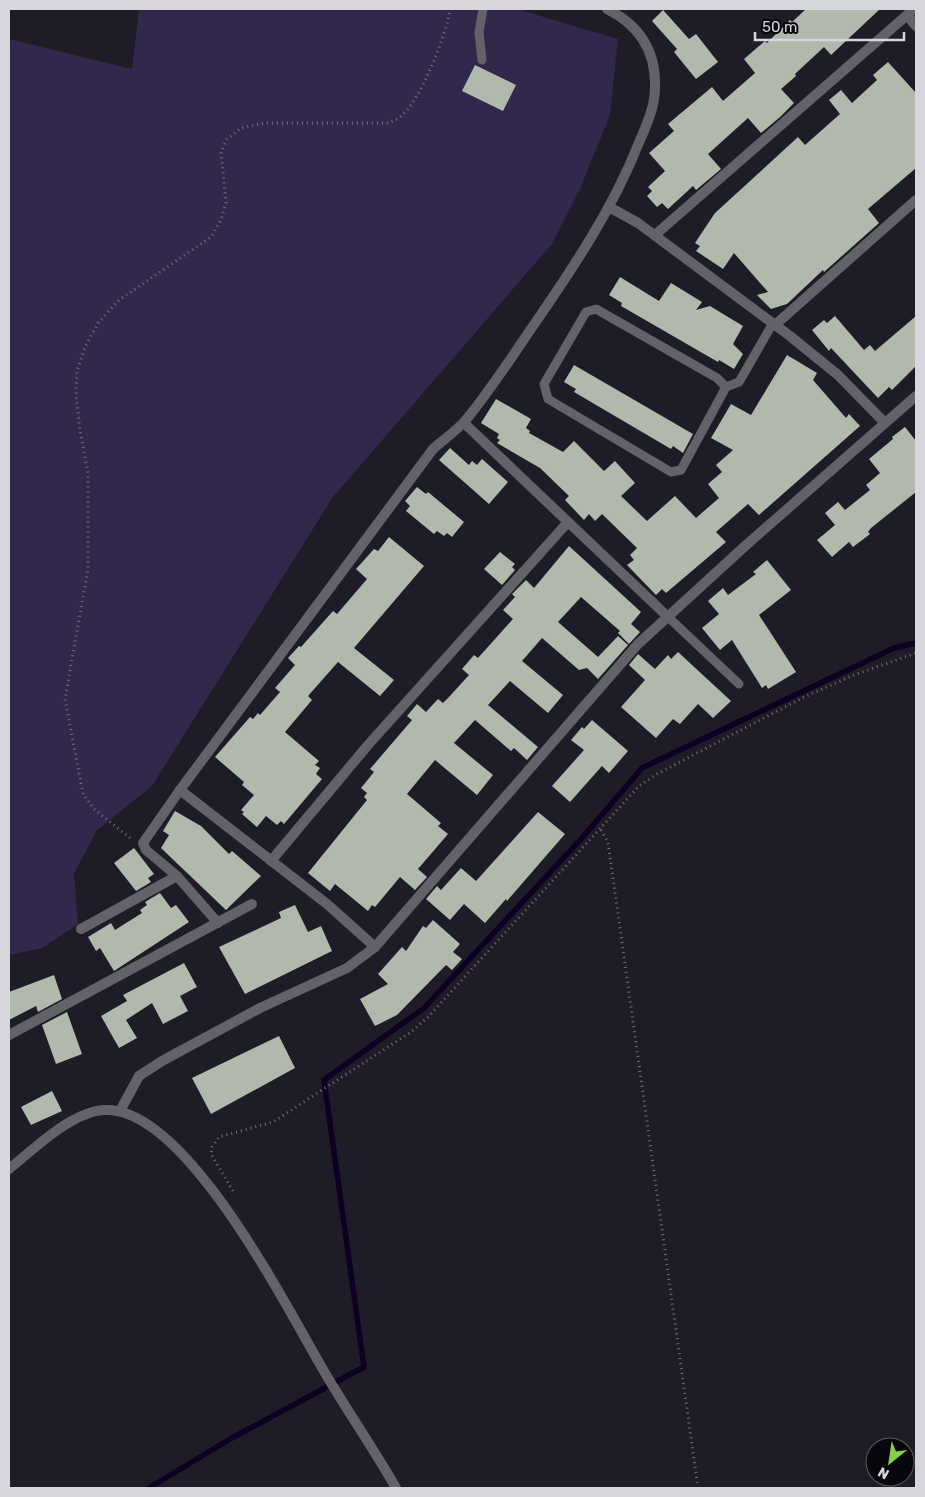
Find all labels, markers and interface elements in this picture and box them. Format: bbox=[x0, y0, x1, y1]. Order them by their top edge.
scale bar bbox=[755, 10, 904, 42]
text: 50 m bbox=[762, 18, 797, 36]
north arrow bbox=[865, 1437, 915, 1487]
text: N bbox=[875, 1463, 892, 1483]

